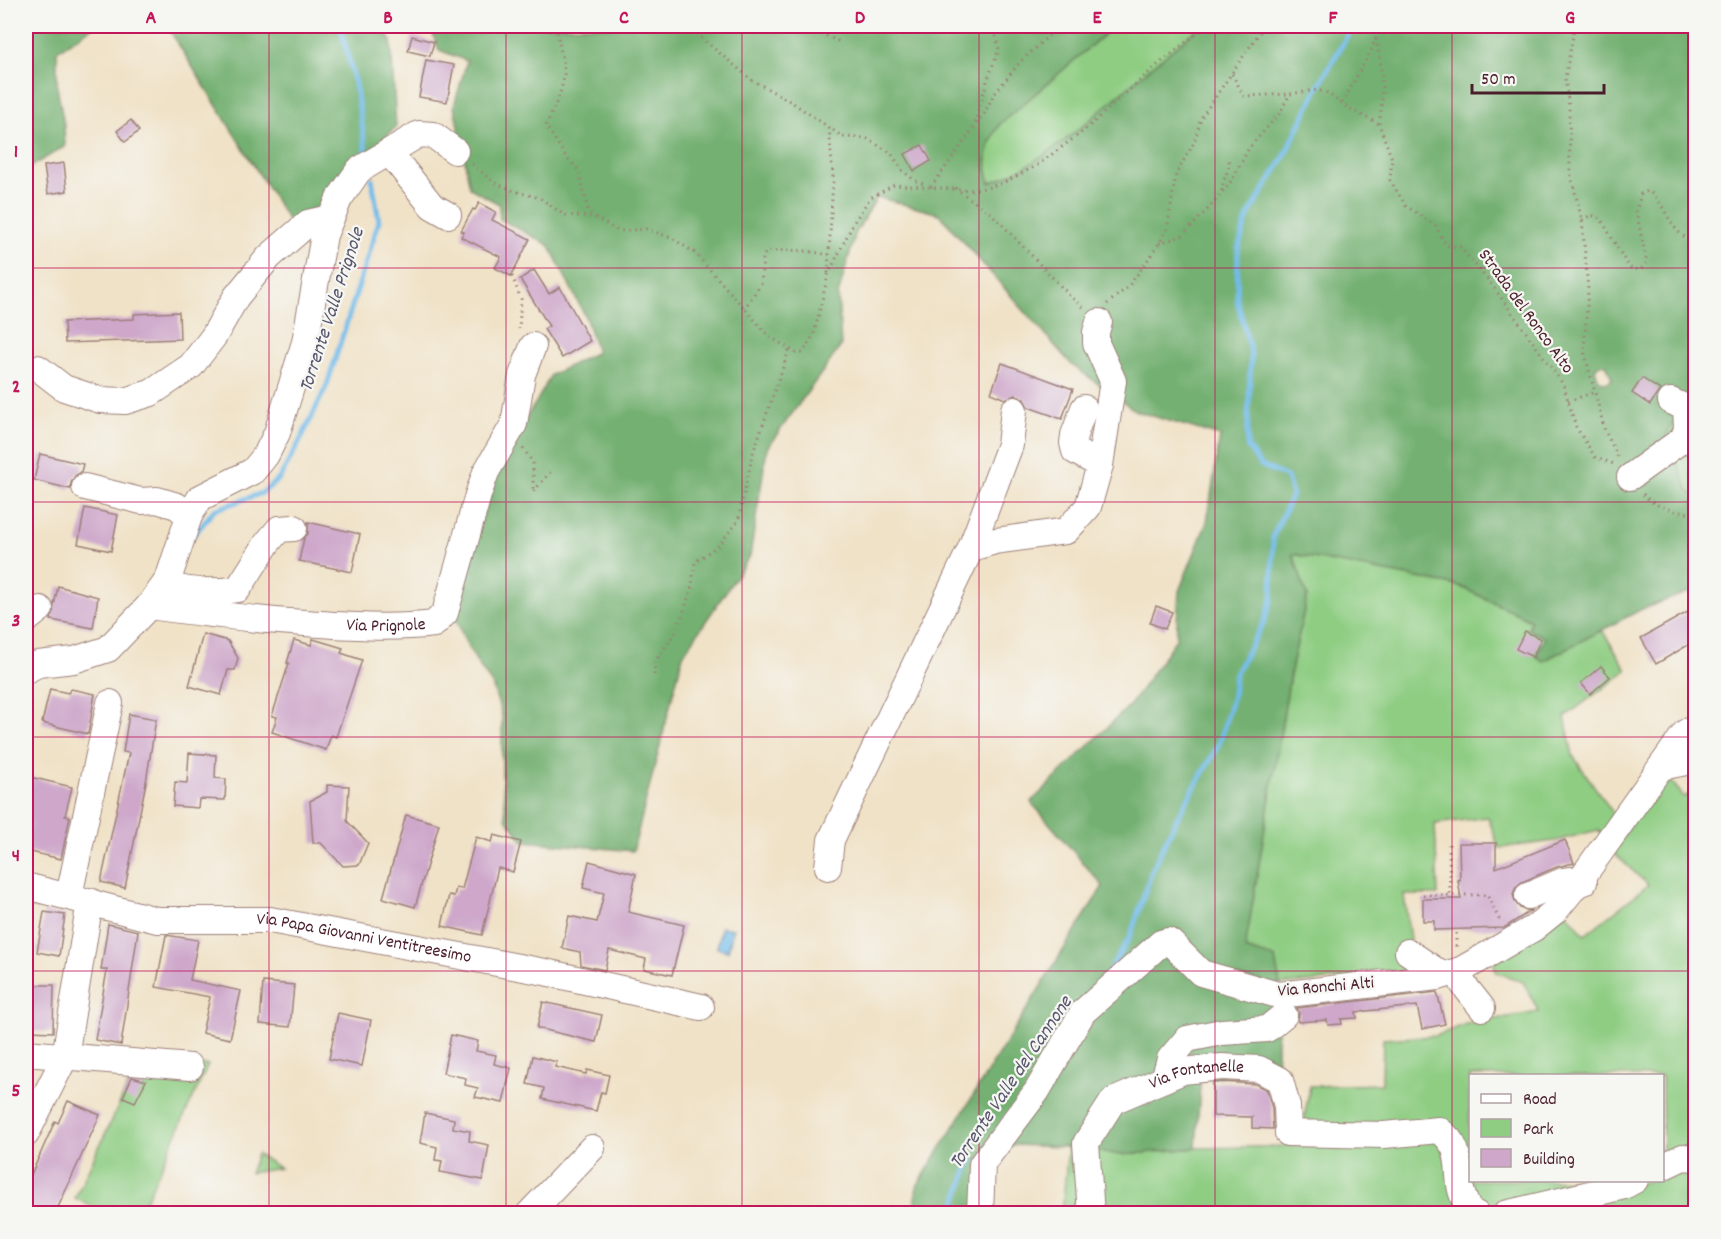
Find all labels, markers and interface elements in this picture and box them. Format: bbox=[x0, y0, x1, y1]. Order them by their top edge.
text: A bbox=[146, 5, 157, 33]
text: B bbox=[383, 5, 393, 33]
text: C bbox=[619, 5, 629, 33]
text: D bbox=[855, 5, 866, 33]
text: E bbox=[1092, 5, 1102, 33]
text: F bbox=[1329, 5, 1339, 33]
text: G bbox=[1565, 5, 1575, 33]
scale bar bbox=[1472, 57, 1604, 95]
text: 50 m bbox=[1481, 68, 1516, 93]
text: 1 bbox=[14, 139, 18, 167]
water label: Torrente Valle Prignole bbox=[293, 223, 373, 396]
street label: Strada del Ronco Alto bbox=[1471, 245, 1579, 379]
text: 2 bbox=[12, 374, 20, 402]
text: 3 bbox=[12, 608, 20, 636]
street label: Via Prignole bbox=[346, 612, 427, 639]
text: 4 bbox=[12, 843, 20, 871]
street label: Via Papa Giovanni Ventitreesimo bbox=[257, 907, 473, 970]
street label: Via Ronchi Alti bbox=[1277, 971, 1375, 1005]
water label: Torrente Valle del Cannone bbox=[944, 990, 1081, 1175]
street label: Via Fontanelle bbox=[1145, 1054, 1245, 1097]
legend bbox=[1469, 1074, 1664, 1182]
text: 5 bbox=[11, 1078, 21, 1106]
text: Road bbox=[1523, 1088, 1557, 1113]
text: Park bbox=[1523, 1118, 1554, 1143]
text: Building bbox=[1523, 1148, 1575, 1173]

